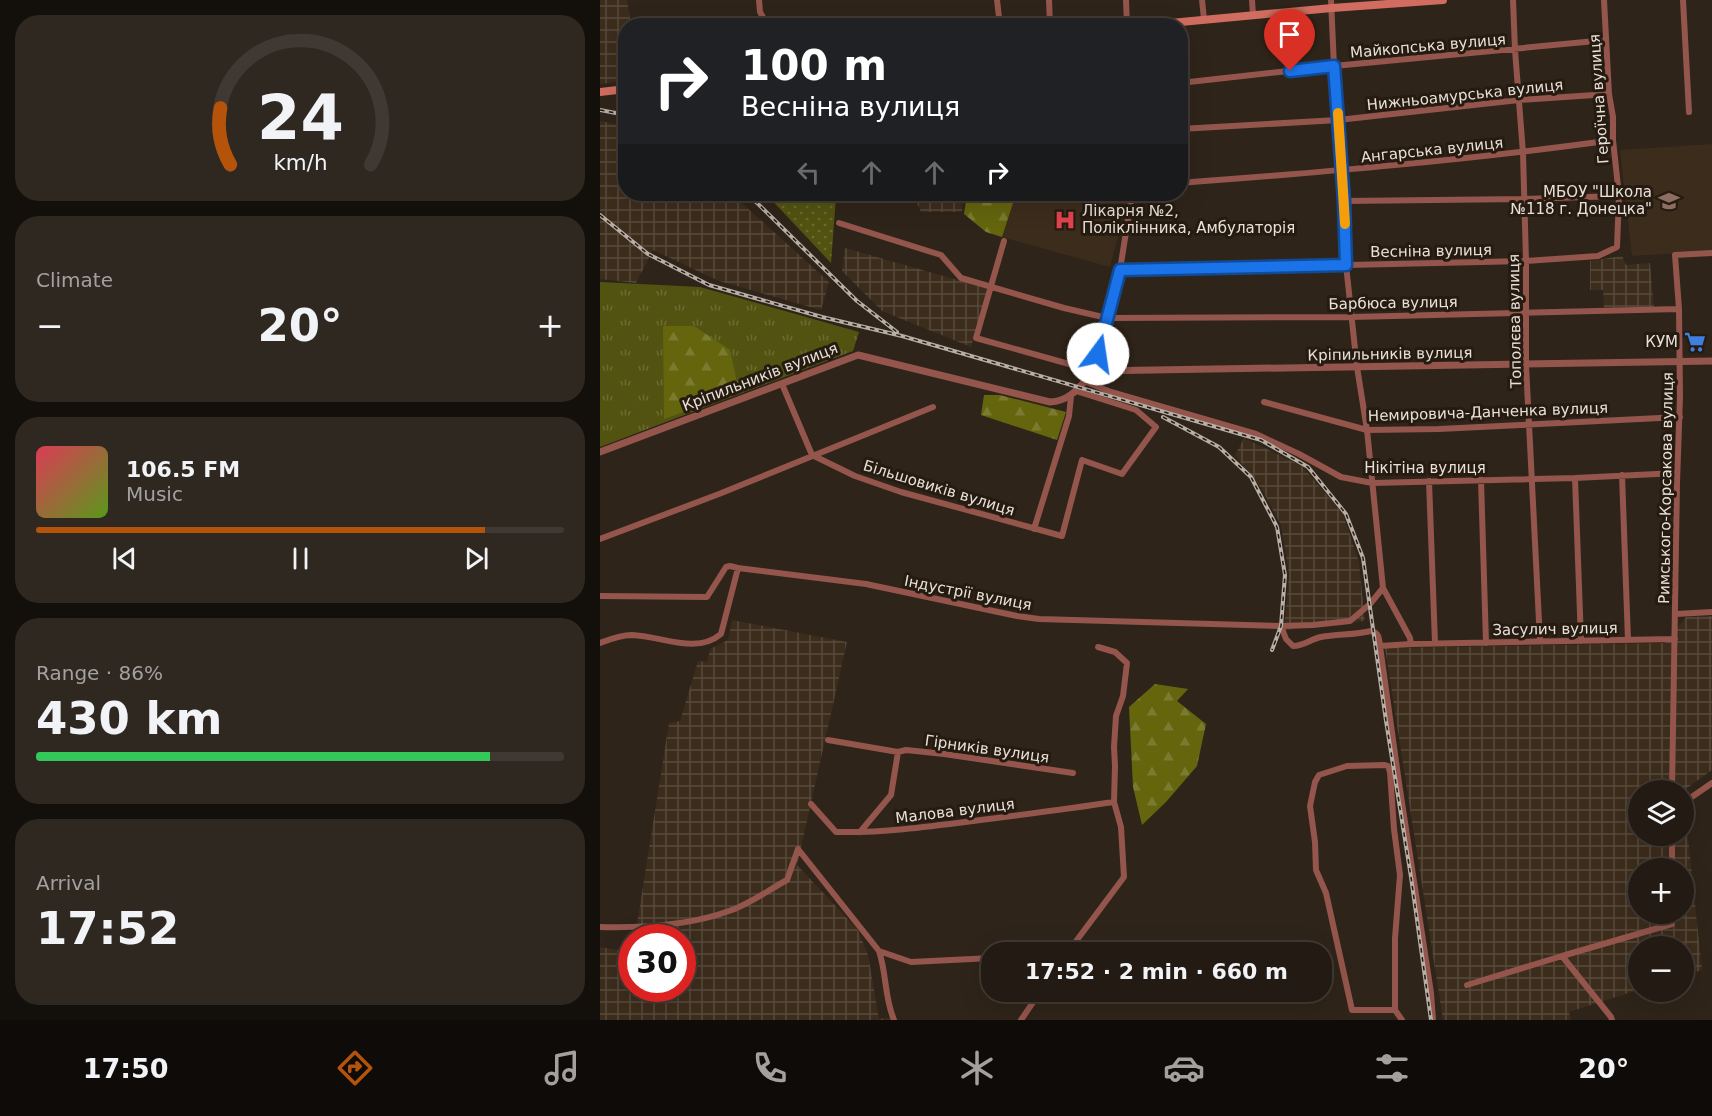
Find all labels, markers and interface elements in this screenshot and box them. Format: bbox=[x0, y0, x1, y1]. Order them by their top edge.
pin bbox=[1264, 9, 1315, 71]
icon: arrive bbox=[1273, 18, 1306, 51]
street label: Майкопська вулиця bbox=[1349, 30, 1507, 62]
street label: Героїчна вулиця bbox=[1585, 33, 1613, 165]
text: 100 m bbox=[741, 41, 887, 90]
icon: right bbox=[642, 42, 720, 120]
street label: Нижньоамурська вулиця bbox=[1366, 76, 1564, 114]
text: 24 bbox=[257, 81, 343, 154]
text: Весніна вулиця bbox=[741, 91, 960, 122]
street label: Ангарська вулиця bbox=[1360, 134, 1504, 166]
text: km/h bbox=[273, 150, 327, 175]
icon: left bbox=[792, 156, 825, 189]
icon: ahead bbox=[855, 156, 888, 189]
icon: ahead bbox=[918, 156, 951, 189]
icon: right bbox=[981, 156, 1014, 189]
place label: МБОУ "Школа №118 г. Донецка" bbox=[1510, 183, 1652, 218]
school or university icon: МБОУ "Школа №118 г. Донецка" bbox=[1657, 189, 1681, 213]
place label: Лікарня №2, Поліклінника, Амбулаторія bbox=[1082, 202, 1295, 237]
hospital icon: Лікарня №2, Поліклінника, Амбулаторія bbox=[1053, 208, 1077, 232]
street label: Весніна вулиця bbox=[1370, 241, 1492, 261]
street label: Тополєва вулиця bbox=[1505, 254, 1525, 389]
text: Climate bbox=[36, 268, 113, 292]
street label: Барбюса вулиця bbox=[1328, 293, 1458, 313]
text: 20° bbox=[257, 299, 343, 352]
text: − bbox=[36, 306, 64, 345]
text: + bbox=[536, 306, 564, 345]
position arrow bbox=[1066, 322, 1130, 386]
supermarket icon: КУМ bbox=[1683, 330, 1707, 354]
place label: КУМ bbox=[1645, 333, 1678, 351]
street label: Кріпильників вулиця bbox=[680, 339, 840, 415]
street label: Кріпильників вулиця bbox=[1307, 344, 1473, 364]
street label: Римського-Корсакова вулиця bbox=[1655, 372, 1677, 604]
street label: Немировича-Данченка вулиця bbox=[1368, 399, 1608, 425]
street label: Більшовиків вулиця bbox=[861, 456, 1017, 520]
text: 106.5 FM bbox=[126, 457, 240, 482]
street label: Нікітіна вулиця bbox=[1364, 459, 1486, 477]
text: Music bbox=[126, 482, 183, 506]
icon: previous bbox=[108, 542, 141, 575]
icon: pause bbox=[284, 542, 317, 575]
icon: next bbox=[460, 542, 493, 575]
street label: Індустрії вулиця bbox=[903, 572, 1033, 614]
street label: Засулич вулиця bbox=[1492, 619, 1618, 639]
text: Range · 86% bbox=[36, 661, 163, 685]
text: 430 km bbox=[36, 692, 222, 745]
street label: Гірників вулиця bbox=[924, 731, 1050, 767]
map controls bbox=[1628, 780, 1694, 1002]
button: layers bbox=[1628, 780, 1694, 846]
street label: Малова вулиця bbox=[894, 795, 1016, 827]
button: + bbox=[1628, 858, 1694, 924]
text: Arrival bbox=[36, 871, 101, 895]
text: 17:52 bbox=[36, 902, 179, 955]
speed limit sign: 30 bbox=[618, 924, 696, 1002]
button: − bbox=[1628, 936, 1694, 1002]
text: 17:52 · 2 min · 660 m bbox=[1025, 959, 1288, 984]
icon: directions bbox=[334, 1047, 376, 1089]
icon: music bbox=[541, 1047, 583, 1089]
icon: phone bbox=[749, 1047, 791, 1089]
icon: climate bbox=[956, 1047, 998, 1089]
icon: car bbox=[1163, 1047, 1205, 1089]
icon: filters bbox=[1371, 1047, 1413, 1089]
text: 17:50 bbox=[83, 1053, 169, 1084]
text: 20° bbox=[1578, 1053, 1629, 1084]

